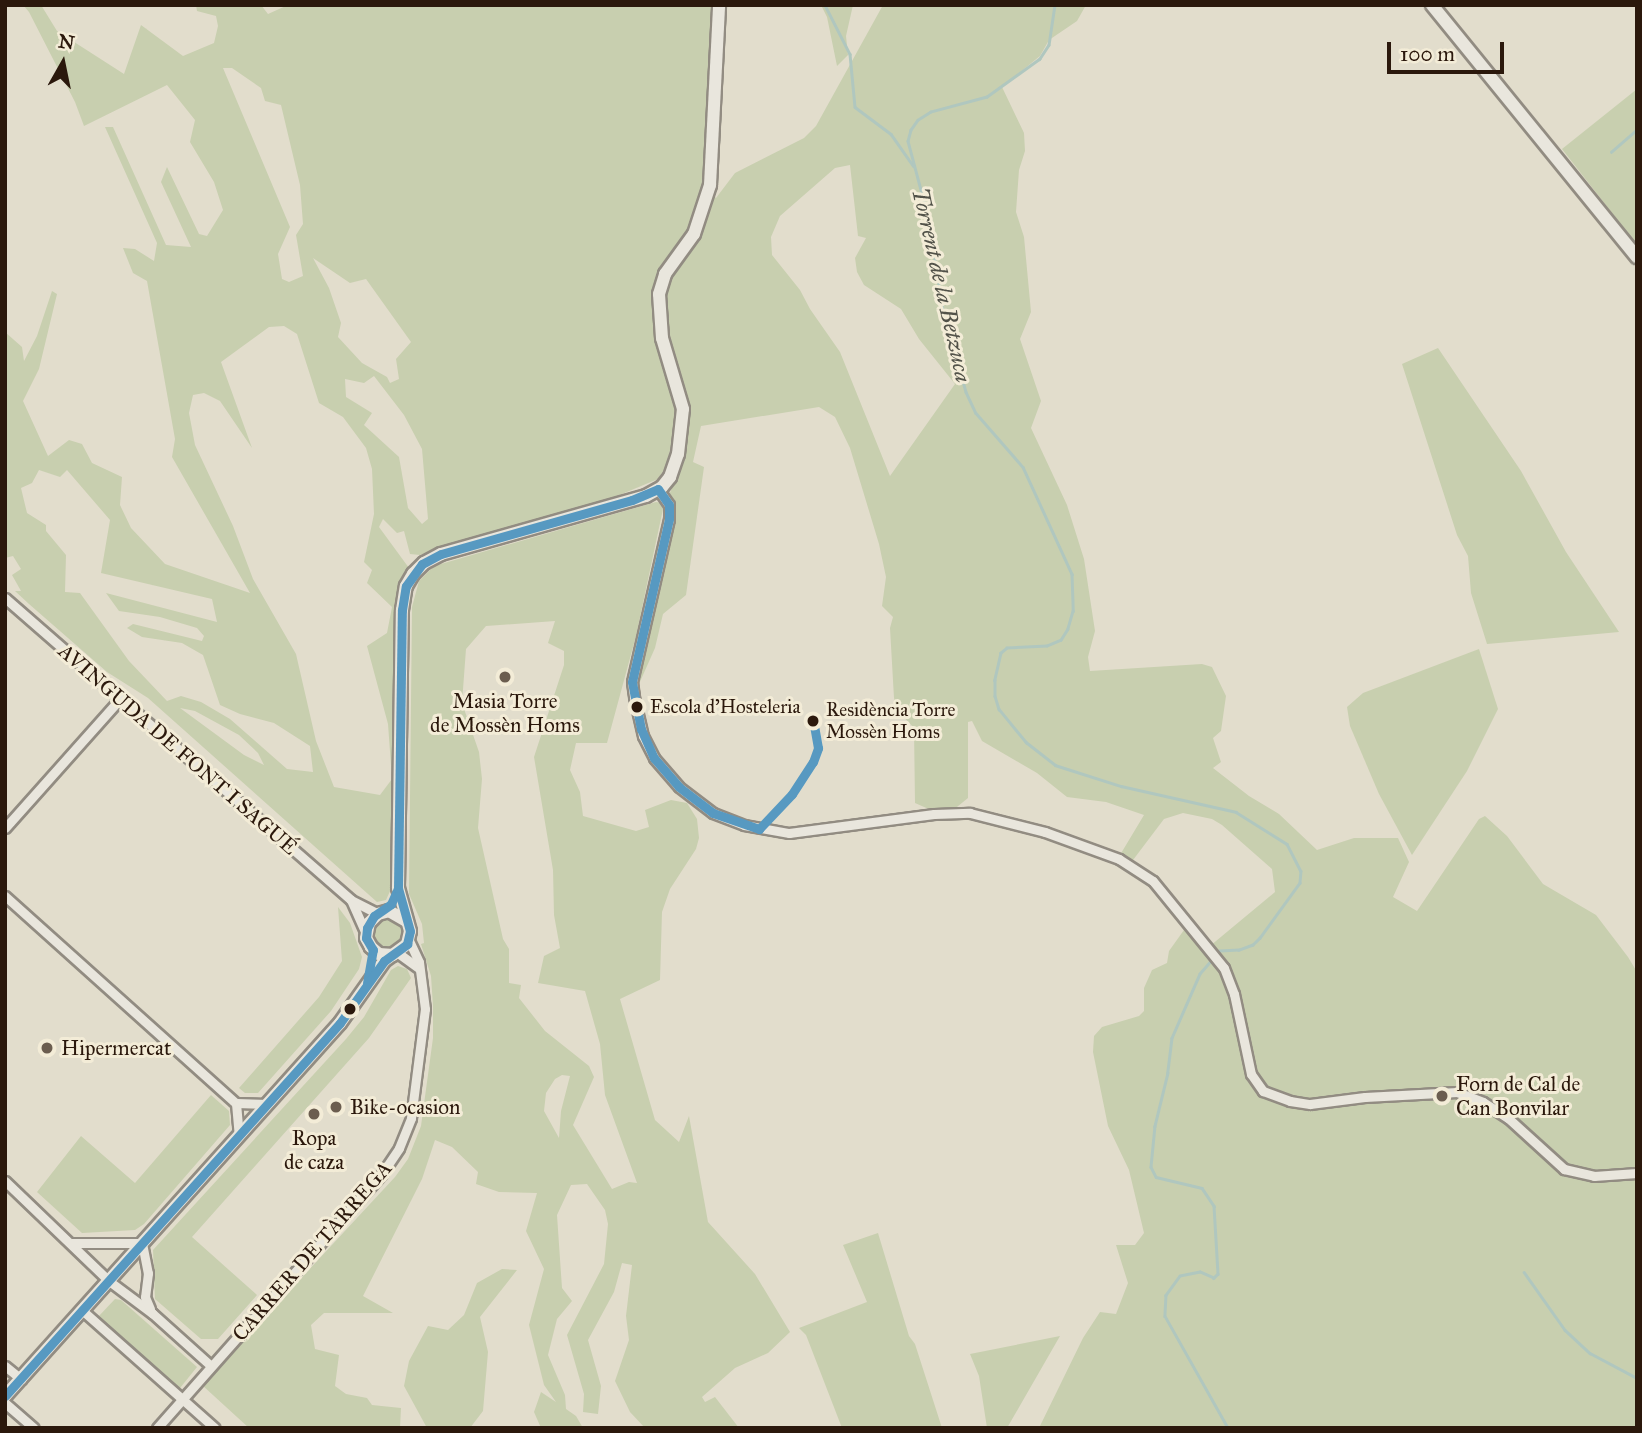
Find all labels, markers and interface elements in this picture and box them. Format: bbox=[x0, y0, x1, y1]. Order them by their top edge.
north arrow bbox=[28, 28, 98, 98]
scale bar bbox=[1390, 28, 1507, 72]
text: N bbox=[57, 29, 76, 54]
text: 100 m bbox=[1400, 41, 1455, 67]
water label: Torrent de la Betzuca bbox=[906, 185, 978, 385]
street label: AVINGUDA DE FONT I SAGUÉ bbox=[53, 638, 303, 860]
marker: Masia Torre de Mossèn Homs bbox=[497, 669, 513, 685]
place label: Masia Torre de Mossèn Homs bbox=[430, 688, 580, 738]
place label: Escola d'Hosteleria bbox=[650, 696, 801, 718]
place label: Residència Torre Mossèn Homs bbox=[826, 699, 955, 743]
marker: Escola d'Hosteleria bbox=[630, 700, 644, 714]
marker: Residència Torre Mossèn Homs bbox=[806, 714, 820, 728]
unlabelled marker bbox=[343, 1002, 357, 1016]
place label: Hipermercat bbox=[61, 1035, 171, 1061]
marker: Hipermercat bbox=[39, 1040, 55, 1056]
place label: Forn de Cal de Can Bonvilar bbox=[1456, 1071, 1580, 1121]
marker: Forn de Cal de Can Bonvilar bbox=[1434, 1088, 1450, 1104]
place label: Bike-ocasion bbox=[350, 1094, 460, 1120]
marker: Bike-ocasion bbox=[328, 1099, 344, 1115]
marker: Ropa de caza bbox=[306, 1106, 322, 1122]
place label: Ropa de caza bbox=[284, 1125, 344, 1175]
street label: CARRER DE TÀRREGA bbox=[227, 1156, 397, 1346]

